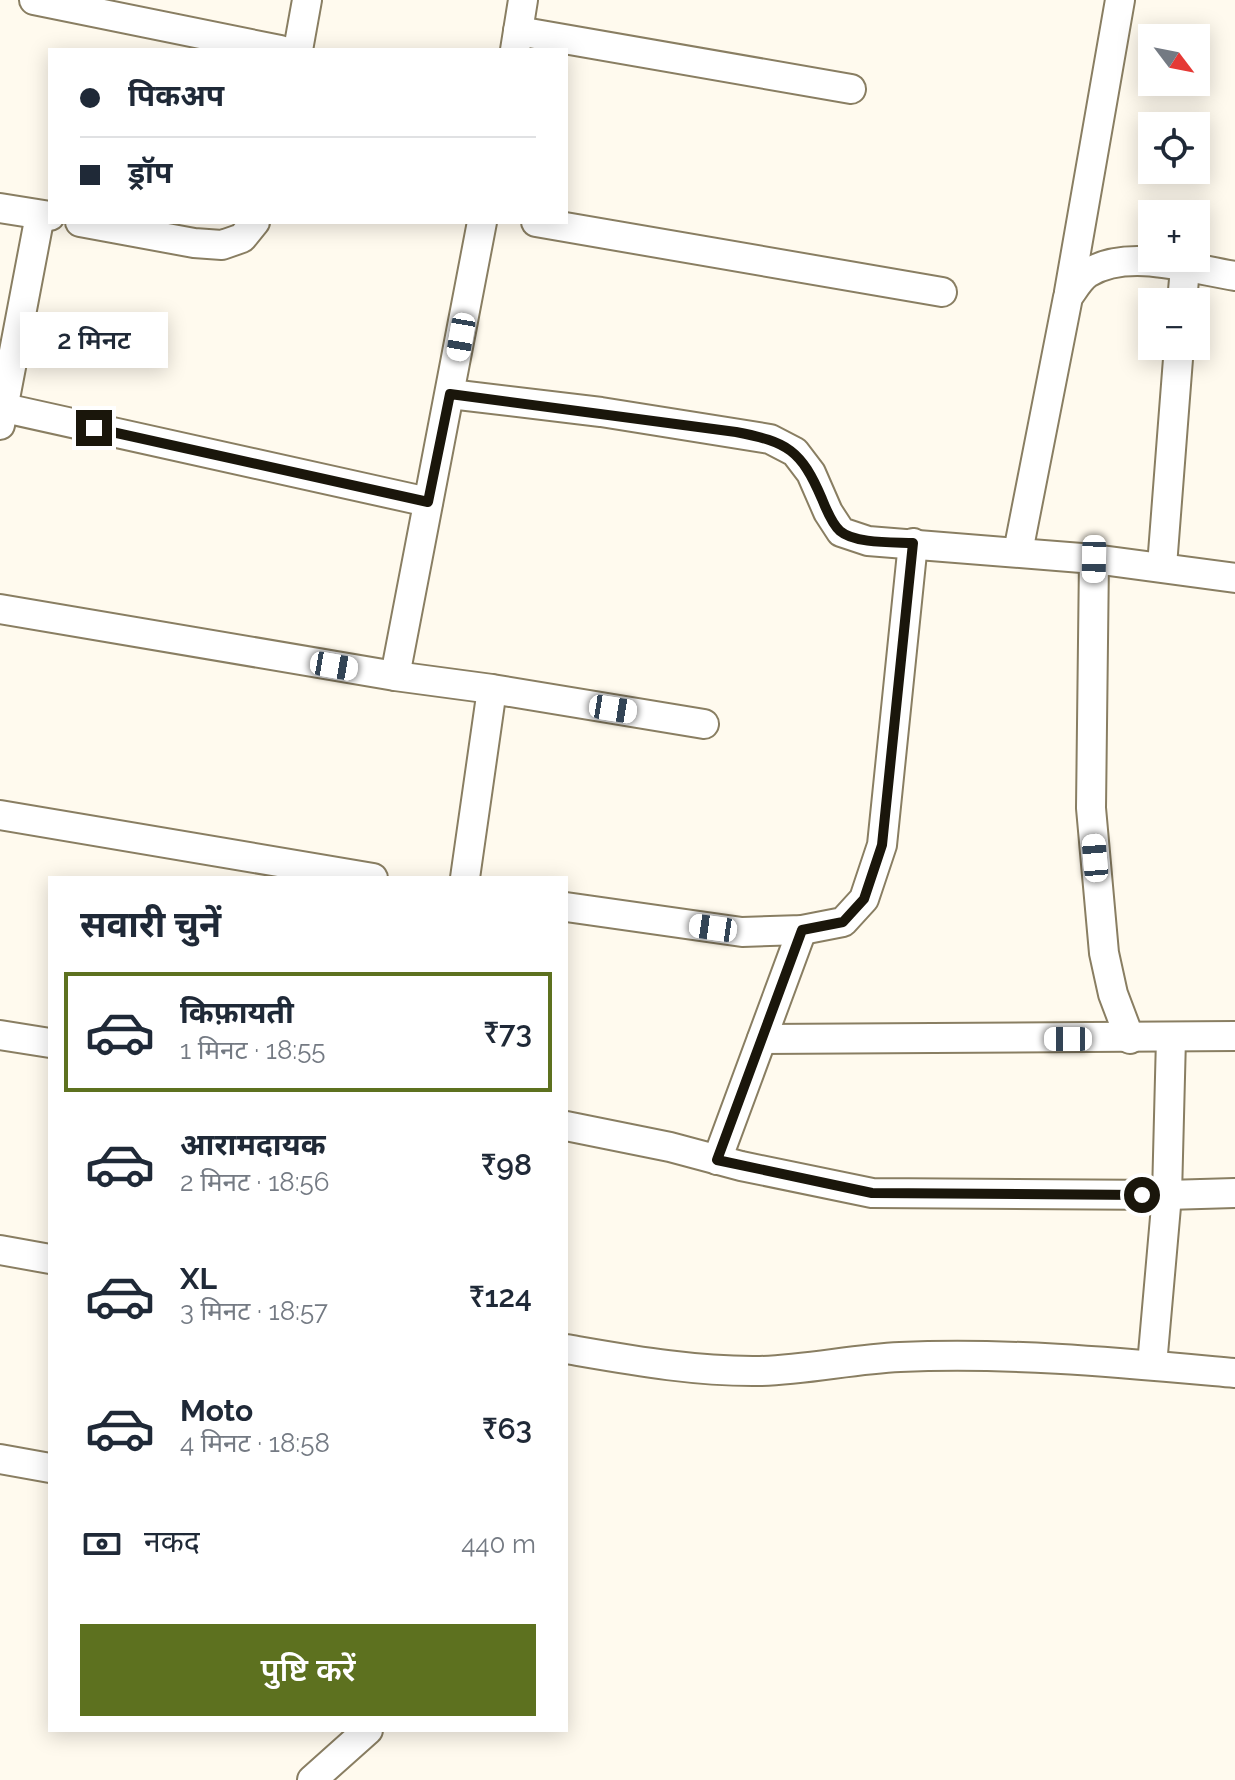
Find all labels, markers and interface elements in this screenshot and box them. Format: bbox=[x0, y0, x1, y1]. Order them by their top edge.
north arrow bbox=[1138, 24, 1210, 96]
map controls bbox=[1138, 24, 1210, 360]
text: पिकअप bbox=[128, 78, 224, 113]
button: locate bbox=[1138, 112, 1210, 184]
text: ड्रॉप bbox=[128, 155, 172, 190]
button: + bbox=[1138, 200, 1210, 272]
button: − bbox=[1138, 288, 1210, 360]
car bbox=[445, 311, 477, 363]
callout: 2 मिनट bbox=[20, 312, 168, 368]
text: 2 मिनट bbox=[57, 325, 131, 355]
route end bbox=[76, 410, 112, 446]
car bbox=[1082, 535, 1106, 583]
car bbox=[308, 650, 360, 682]
car bbox=[587, 693, 639, 725]
car bbox=[1081, 833, 1109, 883]
text: सवारी चुनें bbox=[80, 903, 221, 945]
car bbox=[688, 913, 738, 943]
text: किफ़ायती bbox=[180, 995, 294, 1030]
icon: car bbox=[84, 996, 156, 1068]
text: ₹73 bbox=[484, 1015, 532, 1050]
car bbox=[1044, 1027, 1092, 1051]
text: 1 मिनट · 18:55 bbox=[180, 1035, 326, 1065]
text: आरामदायक bbox=[180, 1127, 326, 1162]
icon: car bbox=[84, 1128, 156, 1200]
text: ₹98 bbox=[481, 1147, 532, 1182]
text: 2 मिनट · 18:56 bbox=[180, 1167, 329, 1197]
route start bbox=[1124, 1177, 1160, 1213]
icon: car bbox=[84, 1260, 156, 1332]
text: XL bbox=[180, 1261, 217, 1296]
text: ₹124 bbox=[469, 1279, 532, 1314]
text: 3 मिनट · 18:57 bbox=[180, 1296, 328, 1326]
icon: car bbox=[84, 1392, 156, 1464]
text: Moto bbox=[180, 1393, 253, 1428]
text: ₹63 bbox=[482, 1411, 532, 1446]
text: 4 मिनट · 18:58 bbox=[180, 1428, 330, 1458]
icon: cash bbox=[80, 1522, 124, 1566]
text: नकद bbox=[144, 1524, 200, 1559]
text: 440 m bbox=[461, 1529, 536, 1559]
button: पुष्टि करें bbox=[80, 1624, 536, 1716]

